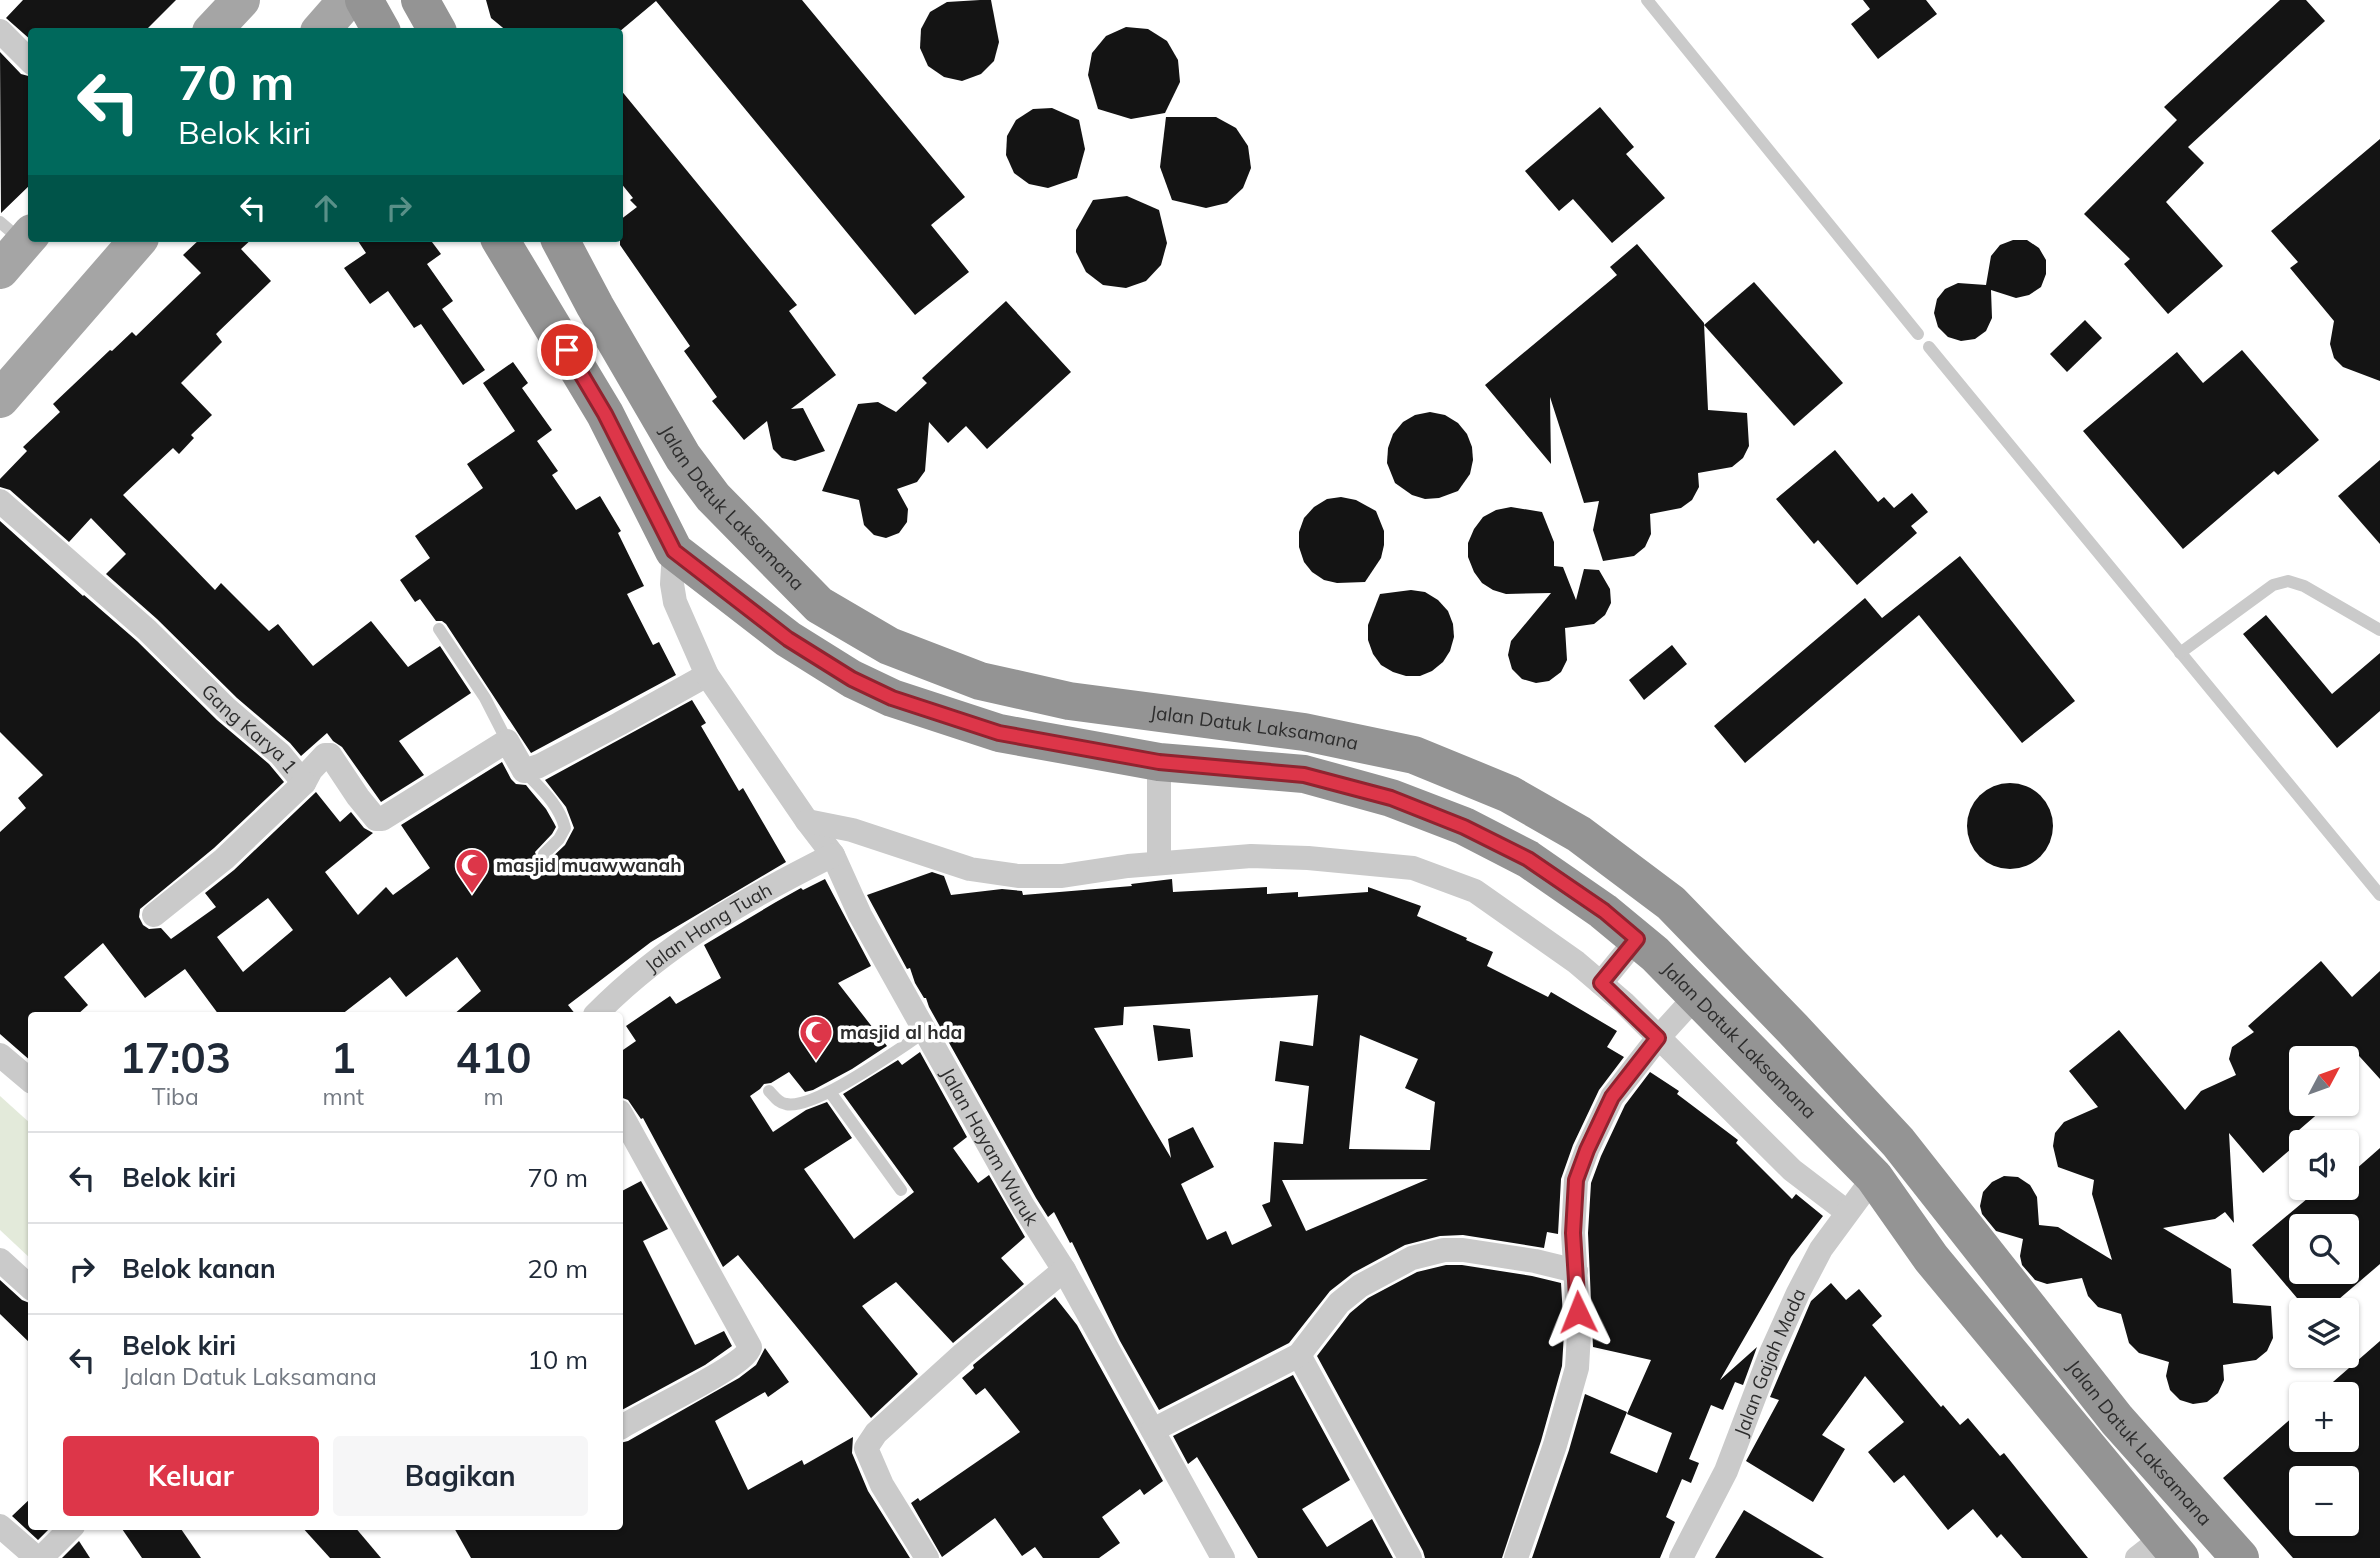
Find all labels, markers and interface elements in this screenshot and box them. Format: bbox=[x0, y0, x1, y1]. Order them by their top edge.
text: 70 m bbox=[178, 51, 294, 112]
icon: left bbox=[63, 56, 154, 147]
text: Belok kiri bbox=[178, 112, 311, 152]
icon: left bbox=[234, 189, 272, 227]
icon: ahead bbox=[307, 189, 345, 227]
icon: right bbox=[380, 189, 418, 227]
pin bbox=[537, 320, 597, 380]
icon: arrive bbox=[548, 331, 586, 369]
street label: Jalan Datuk Laksamana bbox=[655, 421, 810, 595]
street label: Gang Karya 1 bbox=[197, 679, 303, 778]
street label: Jalan Datuk Laksamana bbox=[1149, 700, 1361, 755]
mosque icon: masjid muawwanah bbox=[453, 846, 491, 895]
place label: masjid muawwanah bbox=[496, 853, 682, 877]
street label: Jalan Hang Tuah bbox=[640, 877, 776, 977]
street label: Jalan Datuk Laksamana bbox=[1657, 956, 1822, 1124]
mosque icon: masjid al hda bbox=[797, 1013, 835, 1062]
place label: masjid al hda bbox=[840, 1020, 962, 1044]
text: 17:03 bbox=[120, 1031, 231, 1084]
text: 1 bbox=[331, 1031, 356, 1084]
text: 410 bbox=[456, 1031, 531, 1084]
north arrow bbox=[2289, 1046, 2359, 1116]
map controls bbox=[2289, 1046, 2359, 1536]
street label: Jalan Hayam Wuruk bbox=[936, 1063, 1044, 1230]
text: Tiba bbox=[152, 1082, 199, 1111]
text: mnt bbox=[322, 1082, 364, 1111]
text: m bbox=[483, 1082, 504, 1111]
button: sound bbox=[2289, 1130, 2359, 1200]
icon: left bbox=[63, 1159, 101, 1197]
text: Belok kiri bbox=[122, 1161, 236, 1194]
text: 70 m bbox=[527, 1161, 588, 1194]
button: search bbox=[2289, 1214, 2359, 1284]
icon: right bbox=[63, 1250, 101, 1288]
text: Belok kanan bbox=[122, 1252, 276, 1285]
text: 20 m bbox=[527, 1252, 588, 1285]
position arrow bbox=[1541, 1275, 1615, 1349]
street label: Jalan Gajah Mada bbox=[1728, 1285, 1810, 1440]
button: layers bbox=[2289, 1298, 2359, 1368]
text: Belok kiri bbox=[122, 1329, 236, 1362]
icon: left bbox=[63, 1341, 101, 1379]
text: 10 m bbox=[527, 1343, 588, 1376]
street label: Jalan Datuk Laksamana bbox=[2062, 1355, 2217, 1530]
text: Jalan Datuk Laksamana bbox=[122, 1362, 377, 1391]
button: + bbox=[2289, 1382, 2359, 1452]
button: Keluar bbox=[63, 1436, 319, 1516]
button: Bagikan bbox=[333, 1436, 588, 1516]
button: − bbox=[2289, 1466, 2359, 1536]

